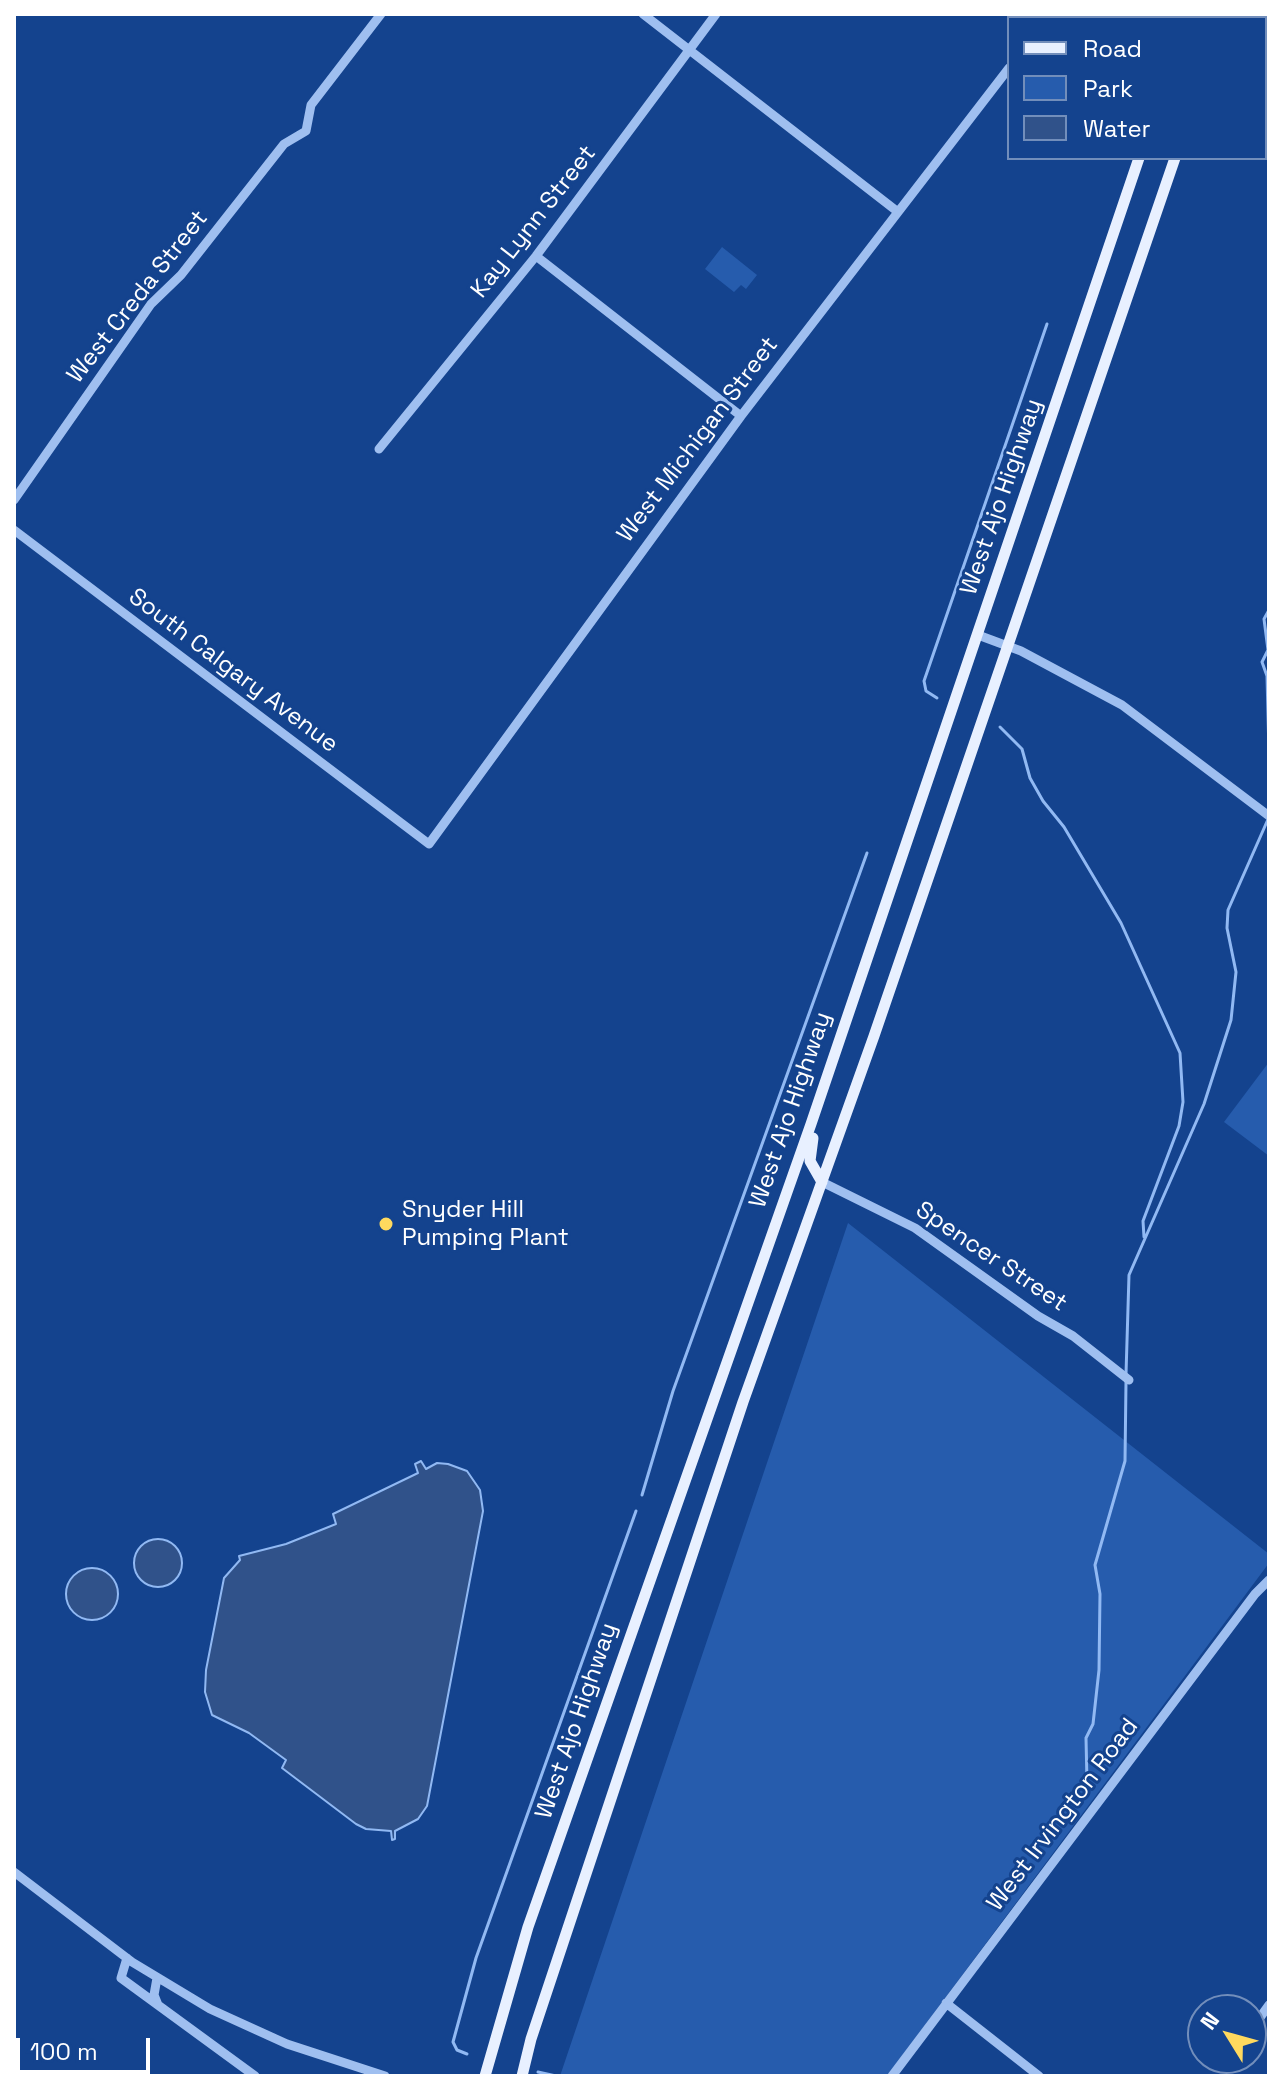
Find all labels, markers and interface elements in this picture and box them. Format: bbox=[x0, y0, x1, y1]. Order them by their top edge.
legend bbox=[1007, 16, 1267, 160]
text: Road bbox=[1083, 33, 1142, 64]
text: Park bbox=[1083, 73, 1133, 104]
text: Water bbox=[1083, 113, 1151, 144]
street label: Kay Lynn Street bbox=[466, 140, 602, 304]
street label: West Creda Street bbox=[62, 205, 214, 389]
street label: West Michigan Street bbox=[611, 332, 785, 548]
street label: West Ajo Highway bbox=[955, 395, 1049, 599]
street label: South Calgary Avenue bbox=[122, 583, 344, 759]
street label: West Ajo Highway bbox=[744, 1008, 838, 1212]
place label: Snyder Hill Pumping Plant bbox=[402, 1196, 569, 1252]
street label: Spencer Street bbox=[910, 1196, 1072, 1318]
marker: Snyder Hill Pumping Plant bbox=[377, 1215, 395, 1233]
street label: West Ajo Highway bbox=[530, 1619, 624, 1823]
street label: West Irvington Road bbox=[981, 1713, 1145, 1917]
north arrow bbox=[1187, 1994, 1267, 2074]
text: N bbox=[1194, 2006, 1225, 2035]
scale bar bbox=[20, 2022, 154, 2072]
text: 100 m bbox=[30, 2036, 98, 2067]

